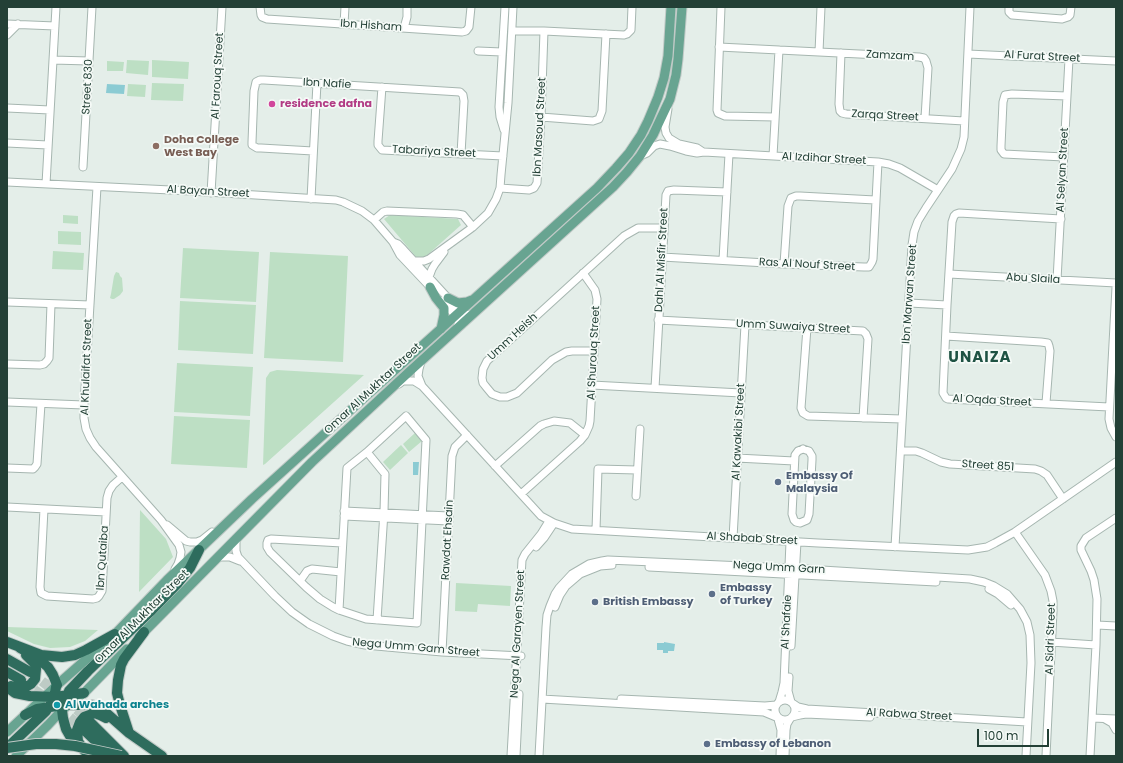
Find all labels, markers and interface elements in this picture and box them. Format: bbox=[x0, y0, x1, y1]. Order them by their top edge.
street label: Ibn Hisham bbox=[340, 17, 402, 35]
street label: Al Farouq Street bbox=[209, 32, 227, 120]
street label: Zamzam bbox=[865, 48, 915, 64]
street label: Al Furat Street bbox=[1004, 48, 1080, 66]
street label: Street 830 bbox=[80, 59, 96, 115]
street label: Ibn Nafie bbox=[302, 76, 352, 92]
street label: Ibn Masoud Street bbox=[531, 77, 549, 177]
place label: residence dafna bbox=[280, 97, 372, 111]
marker: residence dafna bbox=[267, 99, 277, 109]
street label: Zarqa Street bbox=[851, 108, 919, 124]
street label: Al Selyan Street bbox=[1054, 127, 1072, 213]
place label: Doha College West Bay bbox=[164, 133, 239, 159]
marker: Doha College West Bay bbox=[151, 141, 161, 151]
street label: Tabariya Street bbox=[392, 143, 476, 161]
street label: Al Izdihar Street bbox=[781, 150, 867, 168]
street label: Al Bayan Street bbox=[166, 183, 250, 201]
street label: Dahl Al Misfir Street bbox=[653, 208, 671, 312]
street label: Ibn Marwan Street bbox=[900, 244, 920, 344]
street label: Ras Al Nouf Street bbox=[759, 256, 855, 274]
street label: Abu Slaila bbox=[1006, 271, 1060, 287]
street label: Al Shurouq Street bbox=[585, 306, 603, 400]
street label: Umm Heish bbox=[485, 311, 541, 363]
street label: Umm Suwaiya Street bbox=[736, 317, 850, 337]
street label: Al Khulaifat Street bbox=[79, 318, 95, 416]
street label: Omar Al Mukhtar Street bbox=[322, 341, 424, 437]
district label: UNAIZA bbox=[948, 349, 1012, 367]
street label: Al Kawakibi Street bbox=[730, 383, 748, 481]
street label: Al Oqda Street bbox=[952, 392, 1032, 410]
street label: Street 851 bbox=[961, 458, 1015, 474]
place label: Embassy Of Malaysia bbox=[786, 469, 853, 495]
marker: Embassy Of Malaysia bbox=[773, 477, 783, 487]
street label: Rawdat Ehsain bbox=[439, 499, 457, 581]
street label: Ibn Qutaiba bbox=[94, 525, 112, 591]
street label: Al Shabab Street bbox=[706, 530, 798, 548]
street label: Nega Umm Garn bbox=[732, 559, 826, 577]
street label: Omar Al Mukhtar Street bbox=[92, 567, 192, 667]
street label: Nega Al Garayen Street bbox=[508, 570, 528, 698]
place label: Embassy of Turkey bbox=[720, 581, 772, 607]
marker: Embassy of Turkey bbox=[707, 589, 717, 599]
street label: Al Shafaie bbox=[779, 594, 795, 650]
place label: British Embassy bbox=[603, 595, 694, 609]
marker: British Embassy bbox=[590, 597, 600, 607]
street label: Al Sidri Street bbox=[1043, 603, 1059, 675]
street label: Nega Umm Gam Street bbox=[352, 636, 480, 660]
place label: Al Wahada arches bbox=[65, 698, 169, 712]
marker: Al Wahada arches bbox=[52, 700, 62, 710]
street label: Al Rabwa Street bbox=[866, 706, 952, 724]
scale bar bbox=[979, 721, 1051, 747]
text: 100 m bbox=[984, 727, 1018, 744]
place label: Embassy of Lebanon bbox=[715, 737, 831, 751]
marker: Embassy of Lebanon bbox=[702, 739, 712, 749]

